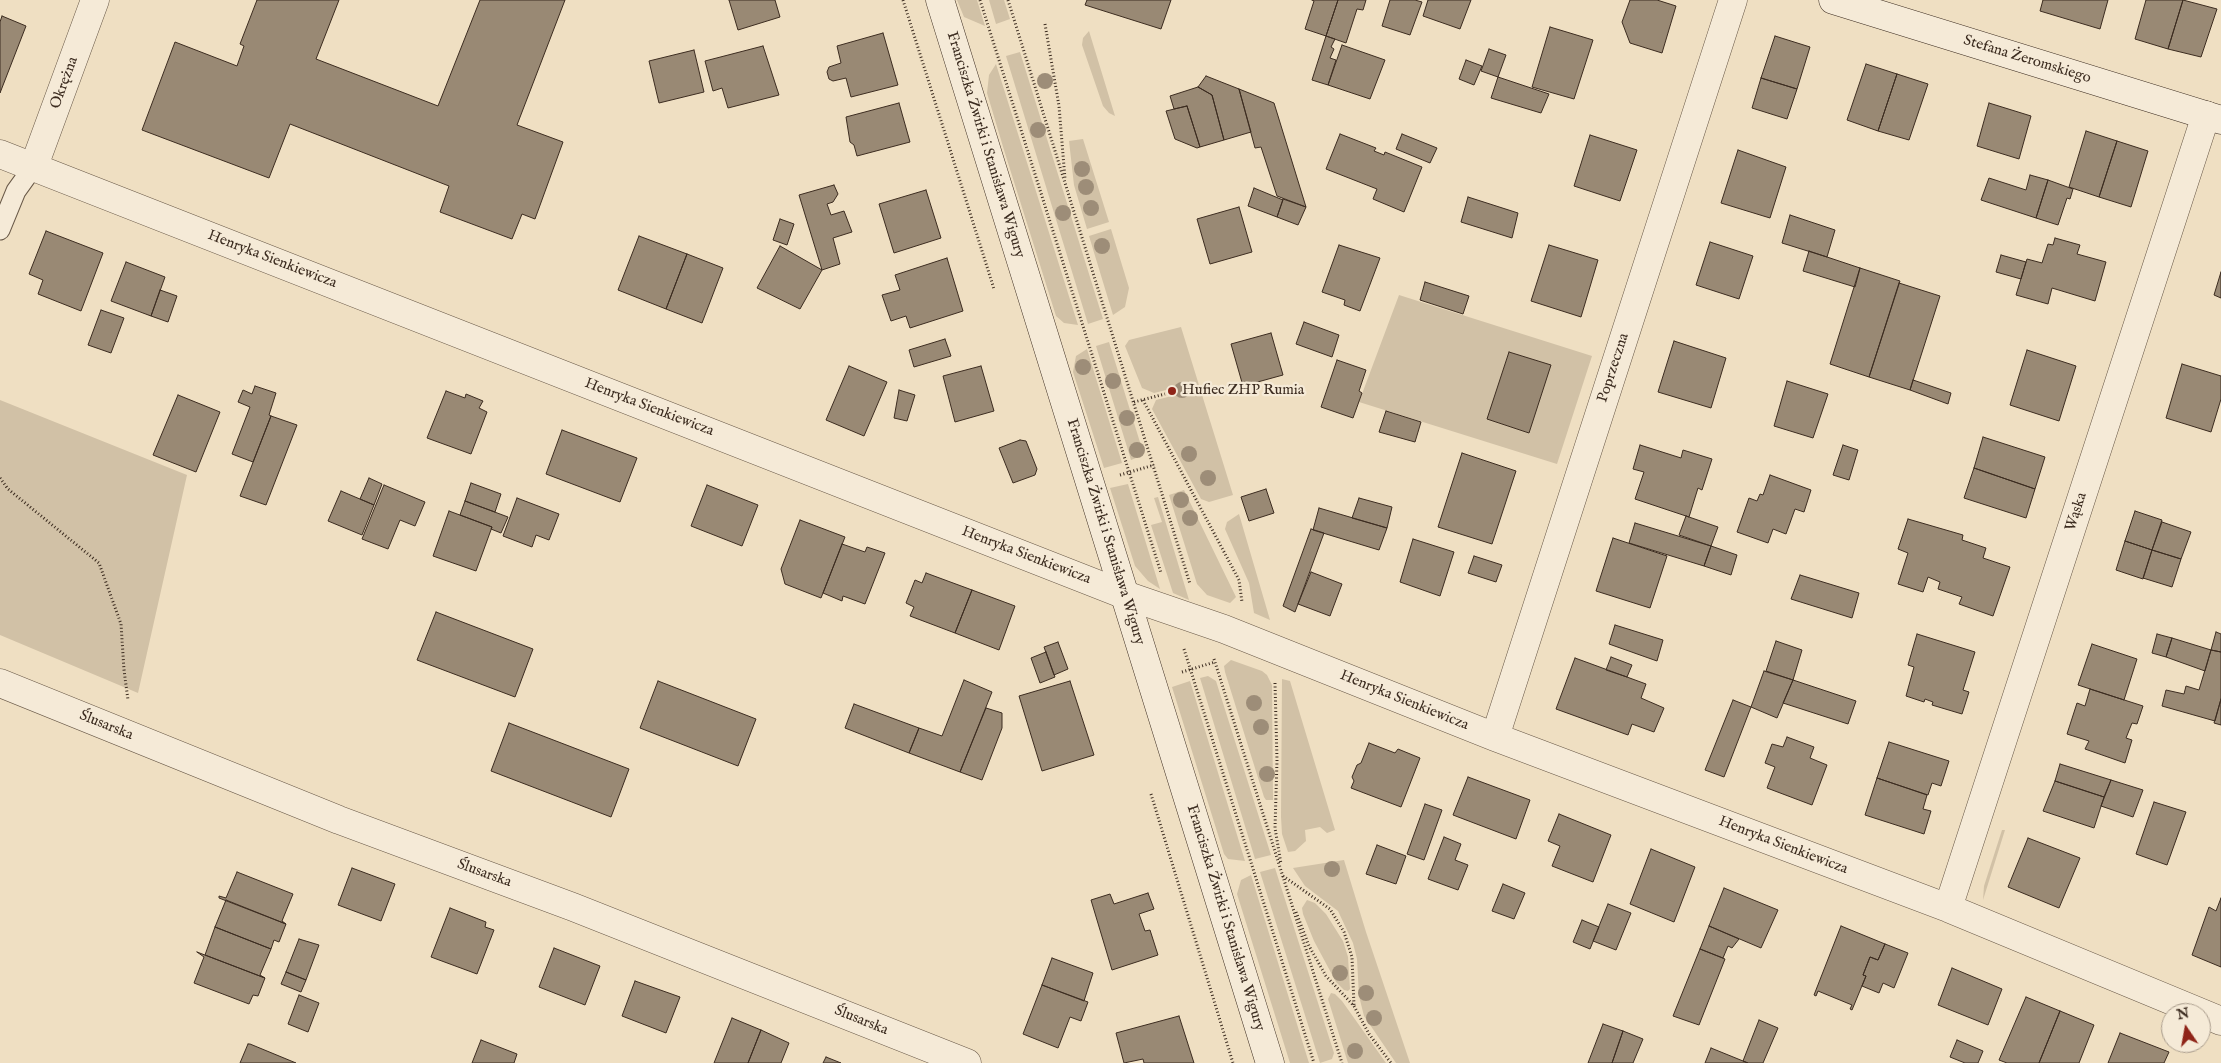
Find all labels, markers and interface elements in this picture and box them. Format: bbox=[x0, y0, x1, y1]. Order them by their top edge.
street label: Franciszka Żwirki i Stanisława Wigury bbox=[942, 30, 1028, 260]
street label: Stefana Żeromskiego bbox=[1961, 32, 2093, 88]
street label: Okrężna bbox=[47, 54, 83, 112]
street label: Henryka Sienkiewicza bbox=[205, 227, 339, 293]
street label: Poprzeczna bbox=[1594, 331, 1634, 405]
street label: Henryka Sienkiewicza bbox=[582, 375, 716, 441]
place label: Hufiec ZHP Rumia bbox=[1182, 382, 1304, 400]
marker: Hufiec ZHP Rumia bbox=[1166, 385, 1178, 397]
street label: Franciszka Żwirki i Stanisława Wigury bbox=[1062, 417, 1148, 647]
street label: Wąska bbox=[2062, 490, 2092, 534]
street label: Henryka Sienkiewicza bbox=[959, 523, 1093, 589]
street label: Henryka Sienkiewicza bbox=[1337, 667, 1471, 735]
street label: Ślusarska bbox=[76, 707, 136, 745]
street label: Franciszka Żwirki i Stanisława Wigury bbox=[1182, 803, 1268, 1033]
street label: Henryka Sienkiewicza bbox=[1716, 813, 1850, 879]
street label: Ślusarska bbox=[454, 856, 514, 892]
street label: Ślusarska bbox=[831, 1002, 891, 1040]
north arrow bbox=[2161, 1003, 2211, 1053]
text: N bbox=[2175, 1004, 2191, 1024]

